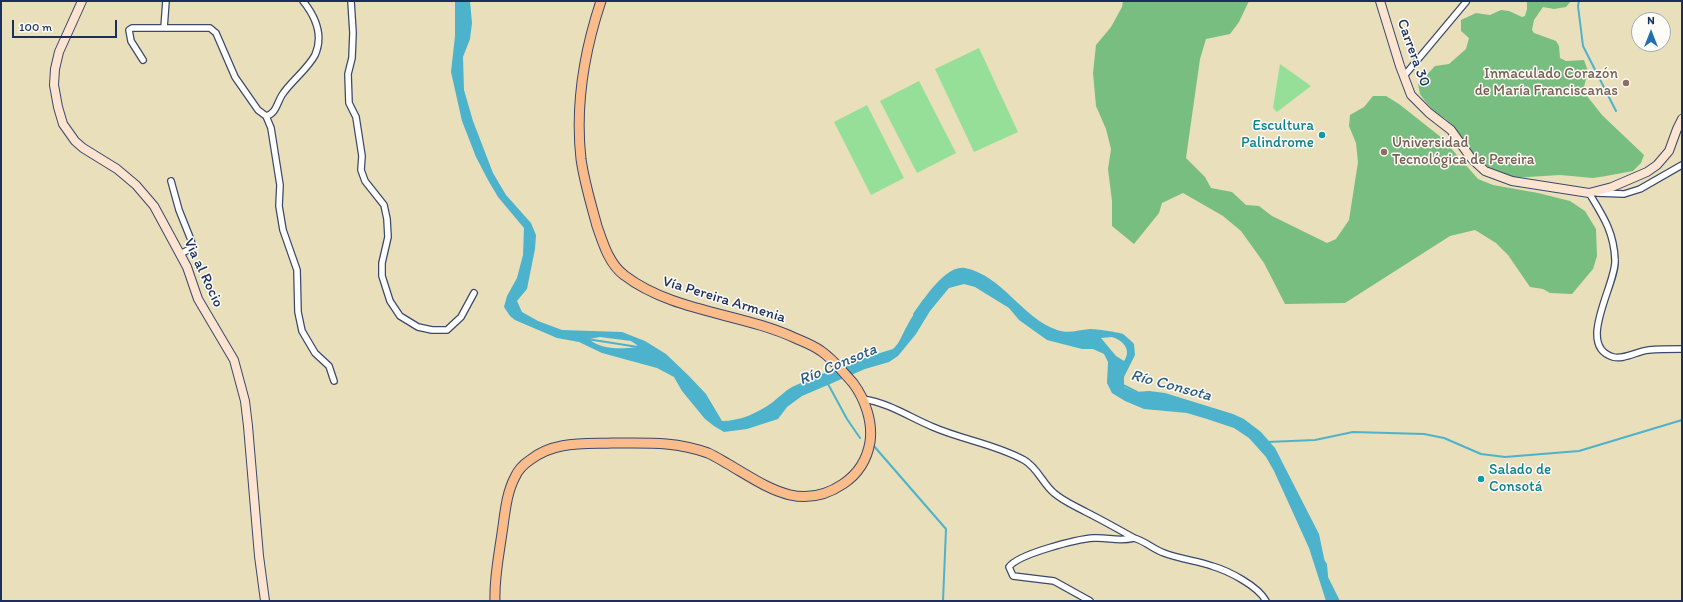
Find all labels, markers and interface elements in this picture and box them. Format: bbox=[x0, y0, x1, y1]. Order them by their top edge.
scale bar bbox=[14, 12, 119, 38]
north arrow bbox=[1631, 12, 1671, 52]
text: N bbox=[1647, 14, 1655, 27]
street label: Carrera 30 bbox=[1392, 17, 1434, 89]
text: 100 m bbox=[19, 20, 52, 34]
place label: Inmaculado Corazón de María Franciscanas bbox=[1475, 65, 1618, 100]
marker: Inmaculado Corazón de María Franciscanas bbox=[1621, 78, 1631, 88]
place label: Escultura Palindrome bbox=[1241, 117, 1314, 152]
marker: Escultura Palindrome bbox=[1317, 130, 1327, 140]
place label: Universidad Tecnológica de Pereira bbox=[1392, 134, 1535, 169]
marker: Universidad Tecnológica de Pereira bbox=[1379, 147, 1389, 157]
street label: Via al Rocio bbox=[179, 236, 227, 310]
street label: Vía Pereira Armenia bbox=[660, 273, 788, 327]
water label: Río Consota bbox=[796, 340, 880, 390]
water label: Río Consota bbox=[1129, 366, 1213, 406]
place label: Salado de Consotá bbox=[1489, 461, 1551, 496]
marker: Salado de Consotá bbox=[1476, 474, 1486, 484]

